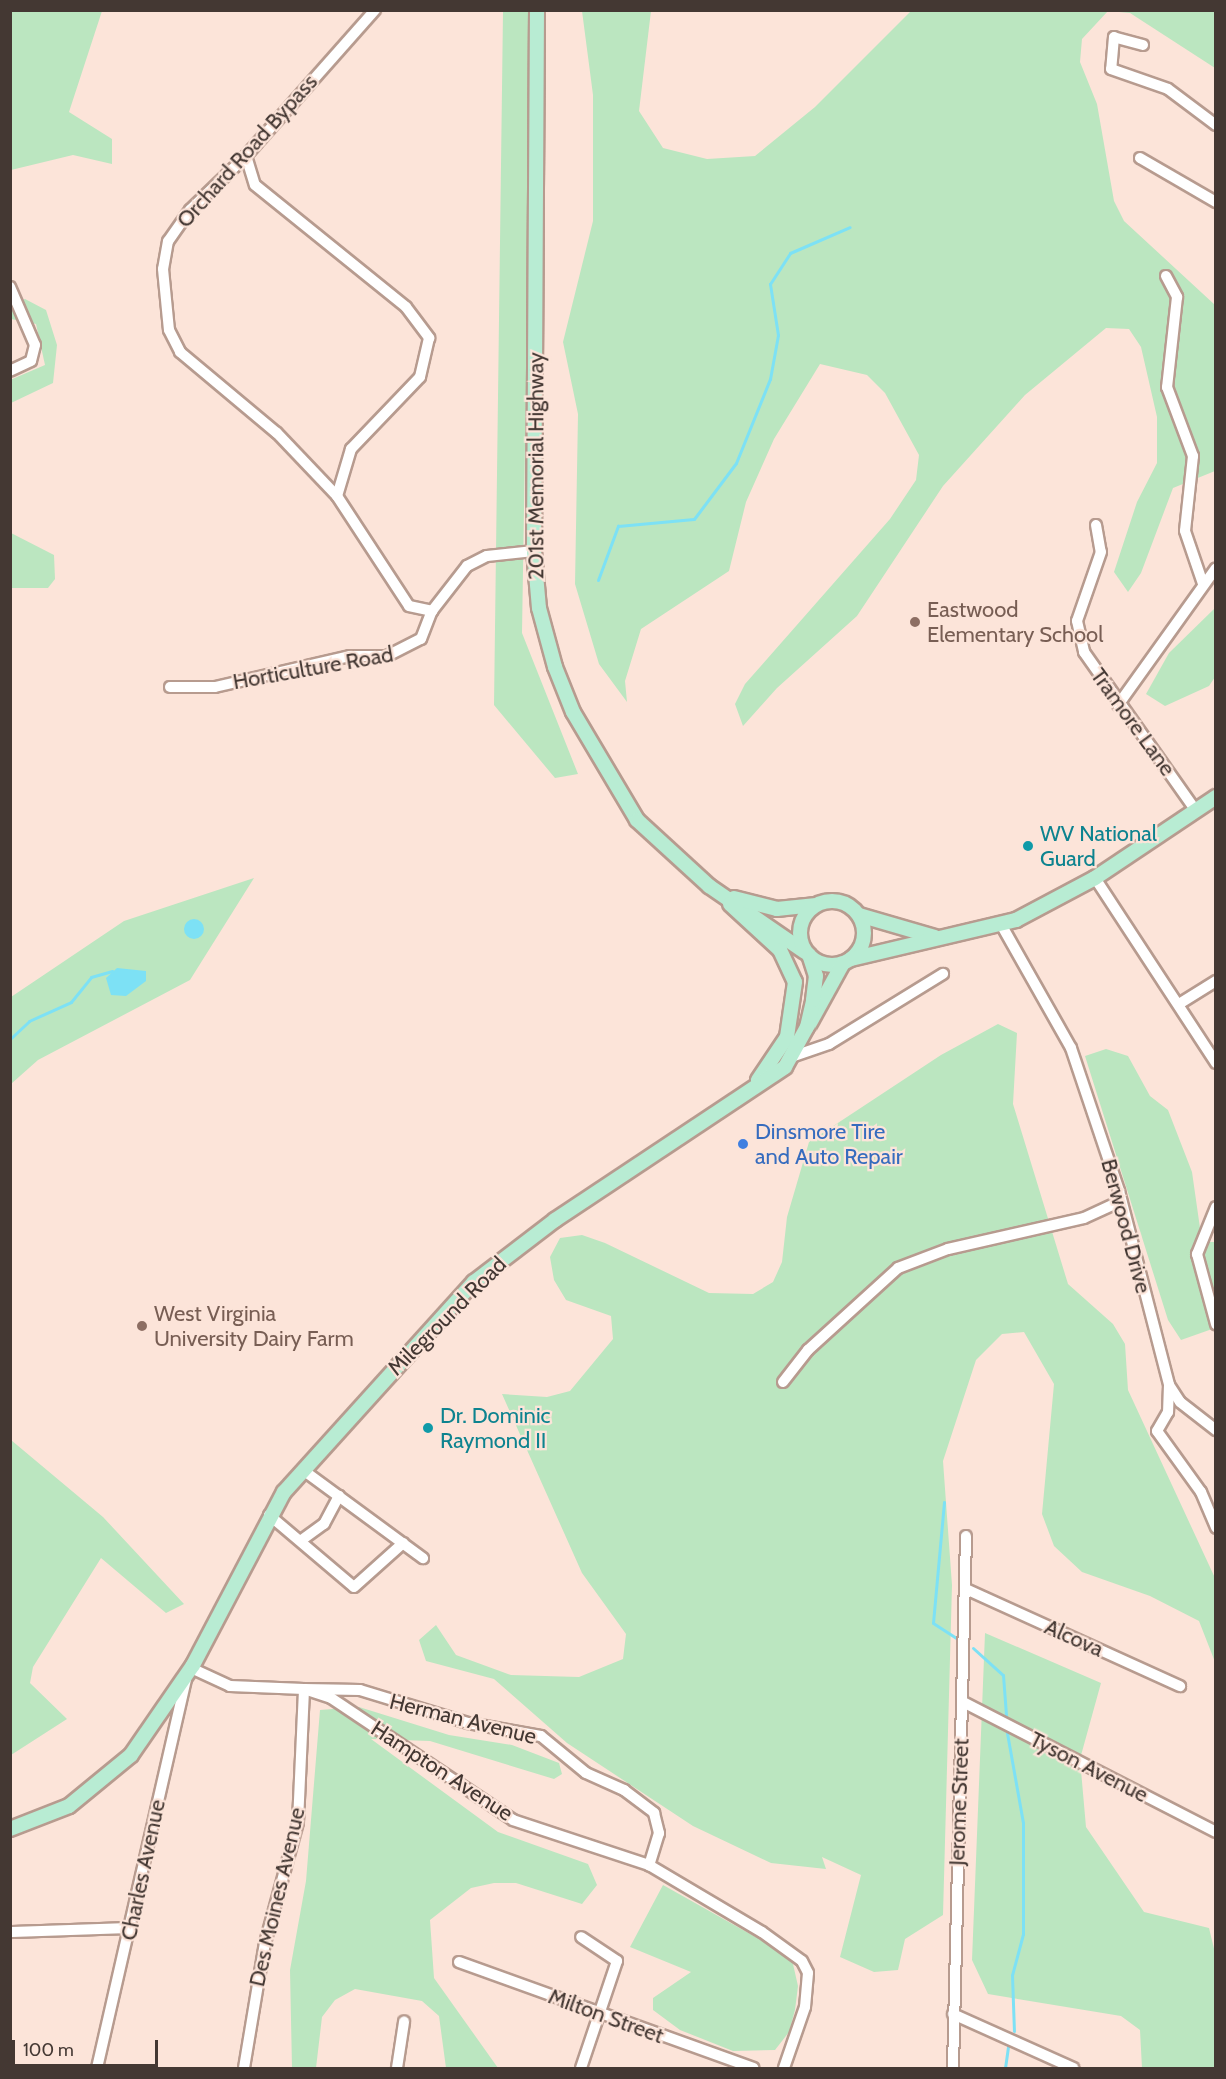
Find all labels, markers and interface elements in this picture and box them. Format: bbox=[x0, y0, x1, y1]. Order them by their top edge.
street label: Orchard Road Bypass bbox=[171, 69, 323, 233]
street label: 201st Memorial Highway bbox=[523, 352, 549, 580]
place label: Eastwood Elementary School bbox=[927, 596, 1103, 648]
marker: Eastwood Elementary School bbox=[908, 615, 922, 629]
street label: Horticulture Road bbox=[231, 641, 395, 695]
street label: Tramore Lane bbox=[1085, 663, 1181, 781]
place label: WV National Guard bbox=[1040, 820, 1157, 872]
marker: WV National Guard bbox=[1021, 839, 1035, 853]
place label: Dinsmore Tire and Auto Repair bbox=[755, 1118, 903, 1170]
marker: Dinsmore Tire and Auto Repair bbox=[736, 1137, 750, 1151]
street label: Berwood Drive bbox=[1095, 1156, 1157, 1296]
street label: Mileground Road bbox=[382, 1251, 512, 1381]
place label: West Virginia University Dairy Farm bbox=[154, 1300, 354, 1352]
marker: West Virginia University Dairy Farm bbox=[135, 1319, 149, 1333]
place label: Dr. Dominic Raymond II bbox=[440, 1402, 551, 1454]
marker: Dr. Dominic Raymond II bbox=[421, 1421, 435, 1435]
street label: Alcova bbox=[1041, 1613, 1107, 1663]
street label: Herman Avenue bbox=[387, 1688, 539, 1750]
street label: Hampton Avenue bbox=[366, 1715, 518, 1827]
street label: Tyson Avenue bbox=[1025, 1726, 1153, 1808]
street label: Jerome Street bbox=[944, 1738, 974, 1866]
street label: Charles Avenue bbox=[115, 1797, 171, 1943]
street label: Des Moines Avenue bbox=[244, 1805, 310, 1989]
street label: Milton Street bbox=[545, 1983, 667, 2049]
scale bar bbox=[15, 2028, 160, 2066]
text: 100 m bbox=[23, 2039, 74, 2061]

